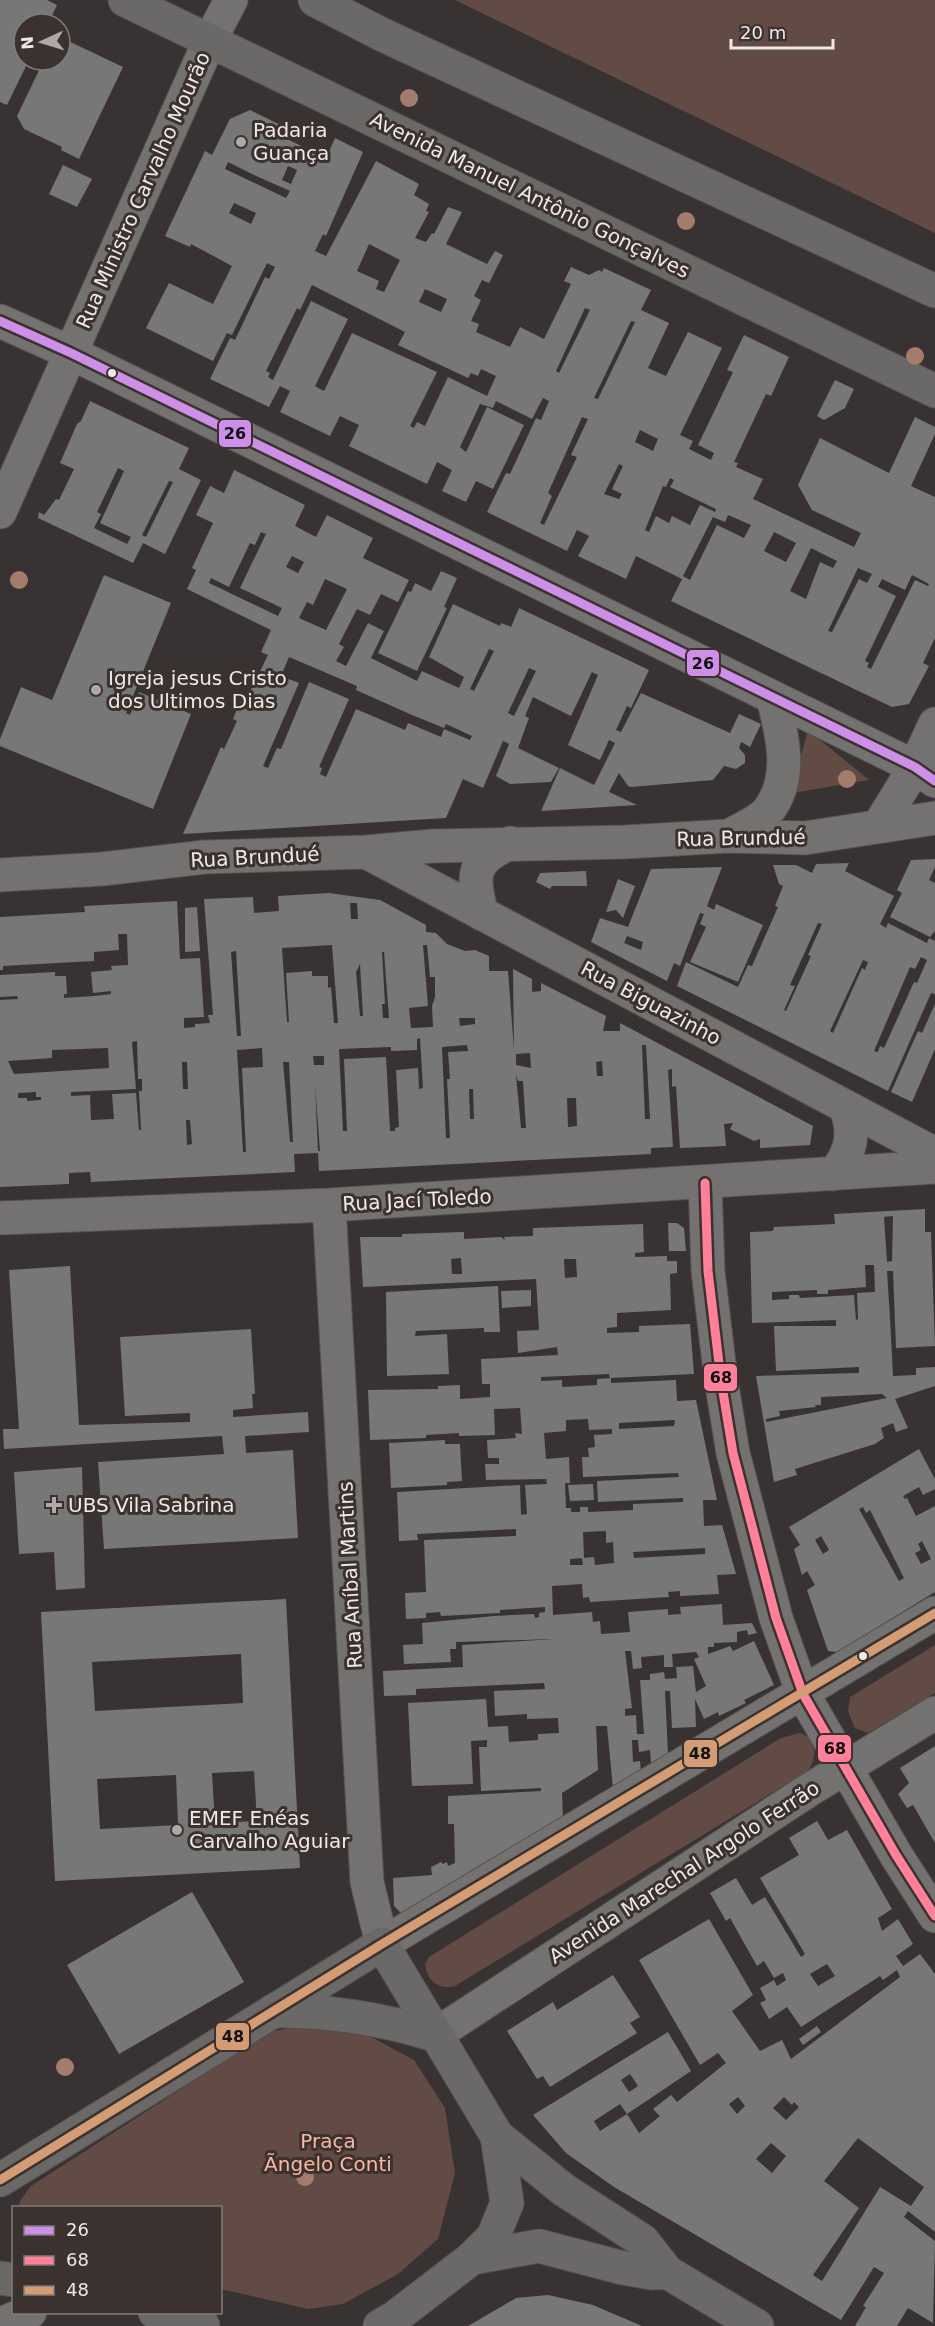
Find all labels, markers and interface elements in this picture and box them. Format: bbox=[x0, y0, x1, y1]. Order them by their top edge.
north arrow bbox=[12, 12, 72, 72]
scale bar bbox=[731, 12, 833, 50]
text: 20 m bbox=[740, 22, 786, 43]
text: N bbox=[18, 36, 37, 50]
street label: Rua Ministro Carvalho Mourão bbox=[71, 48, 215, 332]
street label: Avenida Manuel Antônio Gonçalves bbox=[366, 107, 694, 283]
place label: Padaria Guança bbox=[253, 118, 329, 165]
marker: Padaria Guança bbox=[234, 135, 248, 149]
unlabelled marker bbox=[106, 367, 118, 379]
line badge: 26 bbox=[218, 419, 252, 448]
text: 26 bbox=[224, 424, 246, 443]
line badge: 26 bbox=[686, 649, 720, 677]
text: 26 bbox=[692, 654, 714, 673]
place label: Igreja jesus Cristo dos Ultimos Dias bbox=[108, 666, 287, 713]
marker: Igreja jesus Cristo dos Ultimos Dias bbox=[89, 683, 103, 697]
street label: Rua Brundué bbox=[676, 825, 806, 851]
street label: Rua Brundué bbox=[190, 842, 320, 872]
street label: Rua Biguazinho bbox=[577, 956, 725, 1050]
street label: Rua Jací Toledo bbox=[342, 1184, 492, 1216]
line badge: 68 bbox=[703, 1363, 738, 1392]
text: 68 bbox=[710, 1368, 732, 1387]
street label: Rua Aníbal Martins bbox=[333, 1481, 367, 1669]
place label: UBS Vila Sabrina bbox=[68, 1493, 234, 1517]
marker: UBS Vila Sabrina bbox=[45, 1496, 63, 1514]
unlabelled marker bbox=[857, 1650, 869, 1662]
line badge: 68 bbox=[817, 1734, 852, 1763]
line badge: 48 bbox=[683, 1739, 718, 1768]
text: 68 bbox=[824, 1739, 846, 1758]
text: 48 bbox=[689, 1744, 711, 1763]
street label: Avenida Marechal Argolo Ferrão bbox=[544, 1775, 824, 1969]
place label: EMEF Enéas Carvalho Aguiar bbox=[189, 1806, 350, 1853]
marker: EMEF Enéas Carvalho Aguiar bbox=[170, 1823, 184, 1837]
line badge: 48 bbox=[215, 2022, 250, 2051]
text: 48 bbox=[222, 2027, 244, 2046]
park label: Praça Ãngelo Conti bbox=[264, 2129, 392, 2176]
legend bbox=[12, 2206, 222, 2314]
text: 26 bbox=[66, 2219, 89, 2240]
text: 68 bbox=[66, 2249, 89, 2270]
text: 48 bbox=[66, 2279, 89, 2300]

